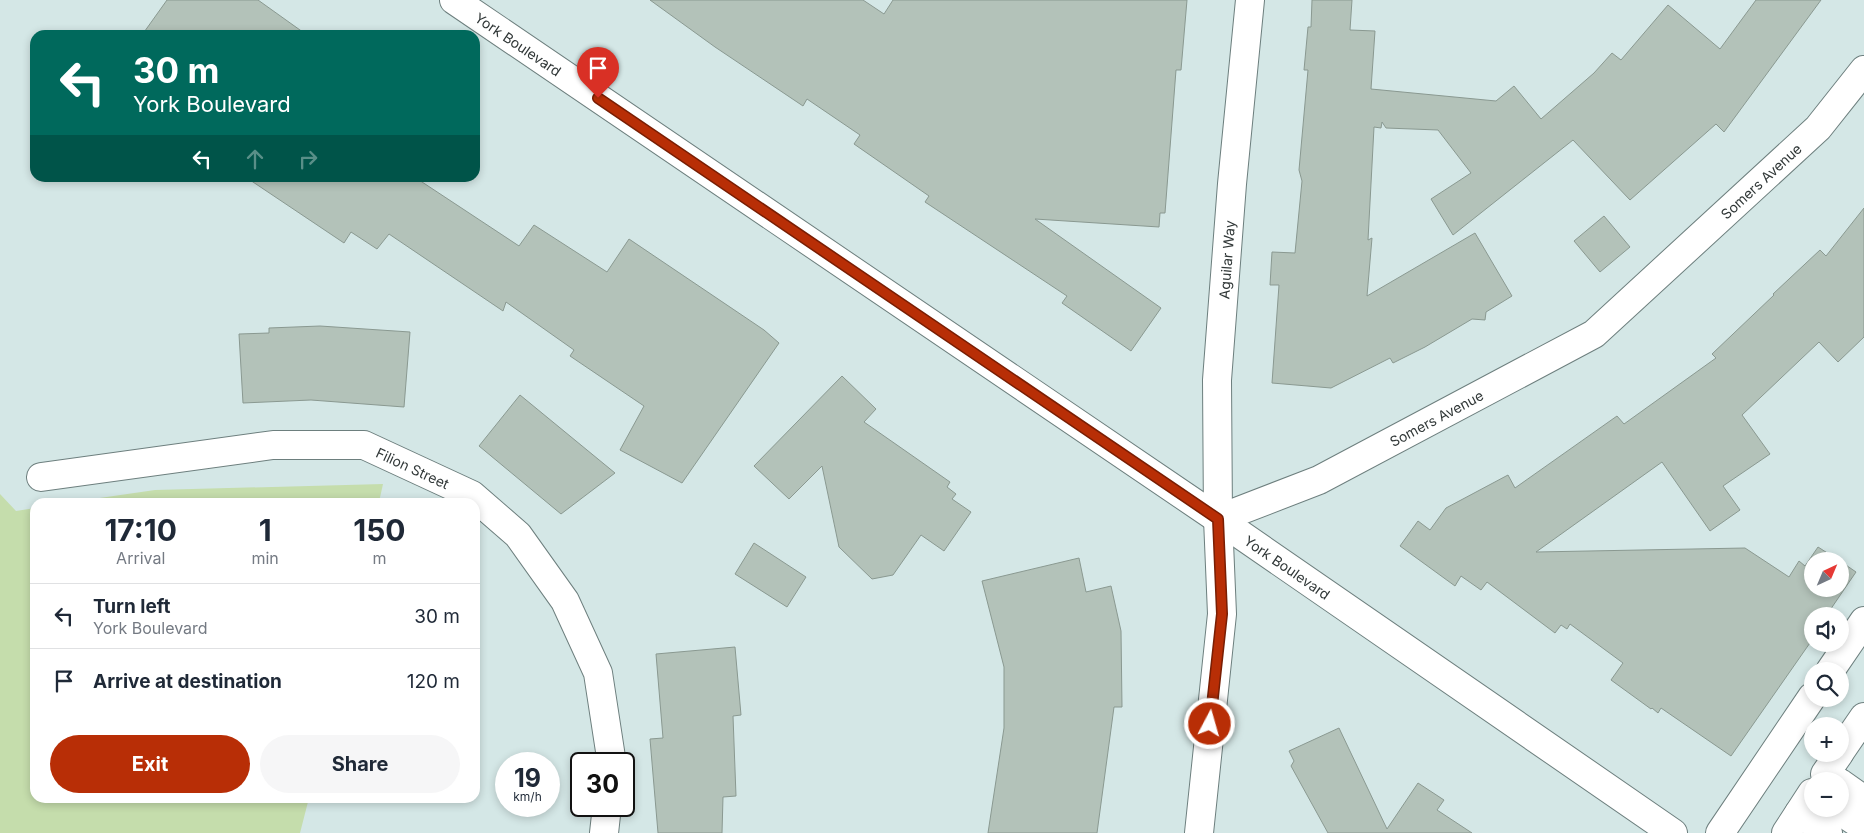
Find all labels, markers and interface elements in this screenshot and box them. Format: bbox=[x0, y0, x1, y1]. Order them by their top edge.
street label: York Boulevard bbox=[472, 9, 565, 79]
pin bbox=[577, 47, 619, 98]
text: 30 m bbox=[133, 49, 219, 91]
icon: left bbox=[50, 50, 115, 115]
icon: arrive bbox=[584, 54, 612, 82]
text: York Boulevard bbox=[133, 91, 291, 117]
street label: Somers Avenue bbox=[1717, 139, 1805, 222]
icon: left bbox=[188, 145, 216, 173]
icon: ahead bbox=[241, 145, 269, 173]
icon: right bbox=[294, 145, 322, 173]
street label: Aguilar Way bbox=[1215, 219, 1238, 300]
street label: Somers Avenue bbox=[1386, 386, 1486, 450]
street label: Filion Street bbox=[374, 443, 452, 492]
text: 17:10 bbox=[104, 512, 177, 548]
text: 1 bbox=[259, 512, 272, 548]
text: 150 bbox=[353, 512, 406, 548]
street label: York Boulevard bbox=[1241, 531, 1334, 602]
text: Arrival bbox=[116, 548, 165, 568]
text: min bbox=[251, 548, 279, 568]
text: m bbox=[372, 548, 386, 568]
north arrow bbox=[1804, 552, 1849, 598]
map controls bbox=[1804, 552, 1849, 817]
text: Turn left bbox=[93, 595, 171, 618]
icon: left bbox=[50, 602, 78, 630]
text: 30 m bbox=[414, 605, 460, 628]
button: sound bbox=[1804, 607, 1849, 652]
text: York Boulevard bbox=[93, 618, 208, 638]
button: search bbox=[1804, 662, 1849, 707]
icon: arrive bbox=[50, 667, 78, 695]
text: Arrive at destination bbox=[93, 670, 282, 693]
text: 120 m bbox=[407, 670, 460, 693]
position arrow bbox=[1183, 697, 1235, 749]
button: + bbox=[1804, 717, 1849, 762]
button: Exit bbox=[50, 735, 250, 793]
button: Share bbox=[260, 735, 460, 793]
speed limit sign: 30 bbox=[570, 752, 635, 817]
text: 19 bbox=[514, 763, 541, 793]
button: − bbox=[1804, 772, 1849, 817]
text: km/h bbox=[513, 789, 542, 804]

